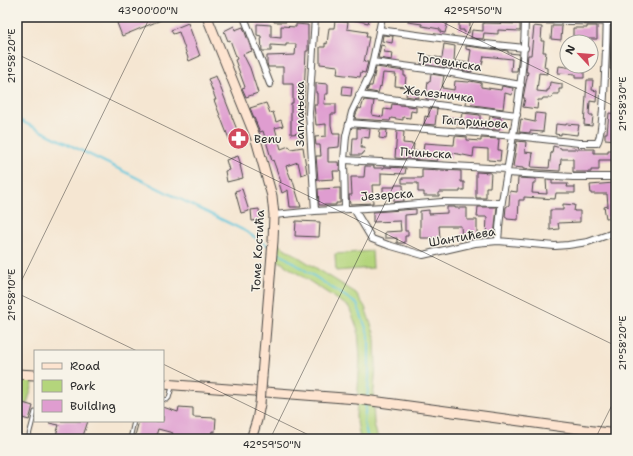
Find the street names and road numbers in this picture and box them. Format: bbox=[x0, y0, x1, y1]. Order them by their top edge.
street label: Трговинска bbox=[415, 49, 483, 75]
street label: Заплањска bbox=[292, 81, 308, 147]
street label: Железничка bbox=[403, 82, 476, 106]
street label: Гагаринова bbox=[441, 112, 509, 132]
street label: Пчињска bbox=[400, 144, 453, 162]
street label: Језерска bbox=[360, 185, 414, 205]
street label: Томе Костића bbox=[248, 209, 268, 292]
street label: Шантићева bbox=[427, 223, 497, 251]

